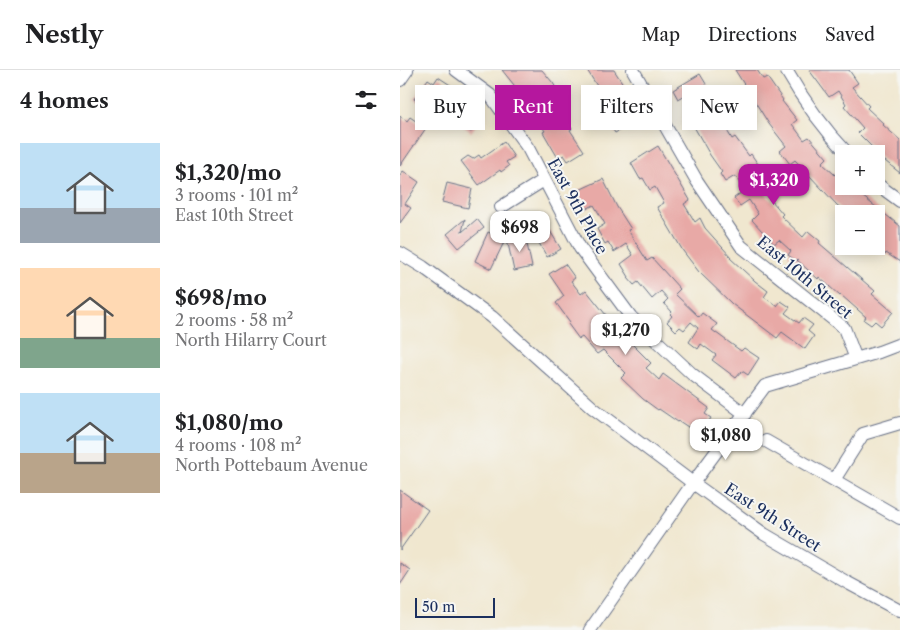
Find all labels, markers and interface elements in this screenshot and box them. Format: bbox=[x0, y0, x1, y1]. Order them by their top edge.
text: Nestly bbox=[25, 20, 103, 49]
text: Map bbox=[641, 24, 680, 46]
text: Directions bbox=[708, 24, 797, 46]
text: Saved bbox=[825, 24, 875, 46]
chip: Buy bbox=[415, 85, 485, 130]
chip: Rent bbox=[495, 85, 571, 130]
chip: Filters bbox=[581, 85, 672, 130]
chip: New bbox=[682, 85, 757, 130]
icon: filters bbox=[352, 86, 380, 114]
text: 4 homes bbox=[20, 88, 109, 113]
map controls bbox=[835, 145, 885, 255]
button: + bbox=[835, 145, 885, 195]
street label: East 9th Place bbox=[543, 154, 613, 258]
text: $1,320/mo bbox=[175, 160, 281, 185]
icon: home bbox=[60, 163, 120, 223]
pin: $1,320 bbox=[733, 164, 815, 206]
text: $1,320 bbox=[749, 170, 799, 190]
text: 3 rooms · 101 m² bbox=[175, 185, 298, 205]
text: East 10th Street bbox=[175, 205, 293, 225]
button: − bbox=[835, 205, 885, 255]
pin: $698 bbox=[490, 210, 550, 253]
text: $698 bbox=[501, 217, 539, 237]
street label: East 10th Street bbox=[753, 231, 857, 323]
text: $698/mo bbox=[175, 285, 267, 310]
icon: home bbox=[60, 288, 120, 348]
text: 2 rooms · 58 m² bbox=[175, 310, 293, 330]
pin: $1,270 bbox=[585, 314, 667, 356]
text: $1,270 bbox=[602, 320, 650, 340]
text: North Hilarry Court bbox=[175, 330, 327, 350]
text: $1,080/mo bbox=[175, 410, 283, 435]
icon: home bbox=[60, 413, 120, 473]
pin: $1,080 bbox=[685, 418, 767, 461]
text: $1,080 bbox=[701, 425, 751, 445]
text: 4 rooms · 108 m² bbox=[175, 435, 302, 455]
text: North Pottebaum Avenue bbox=[175, 455, 368, 475]
street label: East 9th Street bbox=[721, 478, 825, 556]
scale bar bbox=[415, 595, 495, 618]
text: 50 m bbox=[422, 598, 455, 616]

